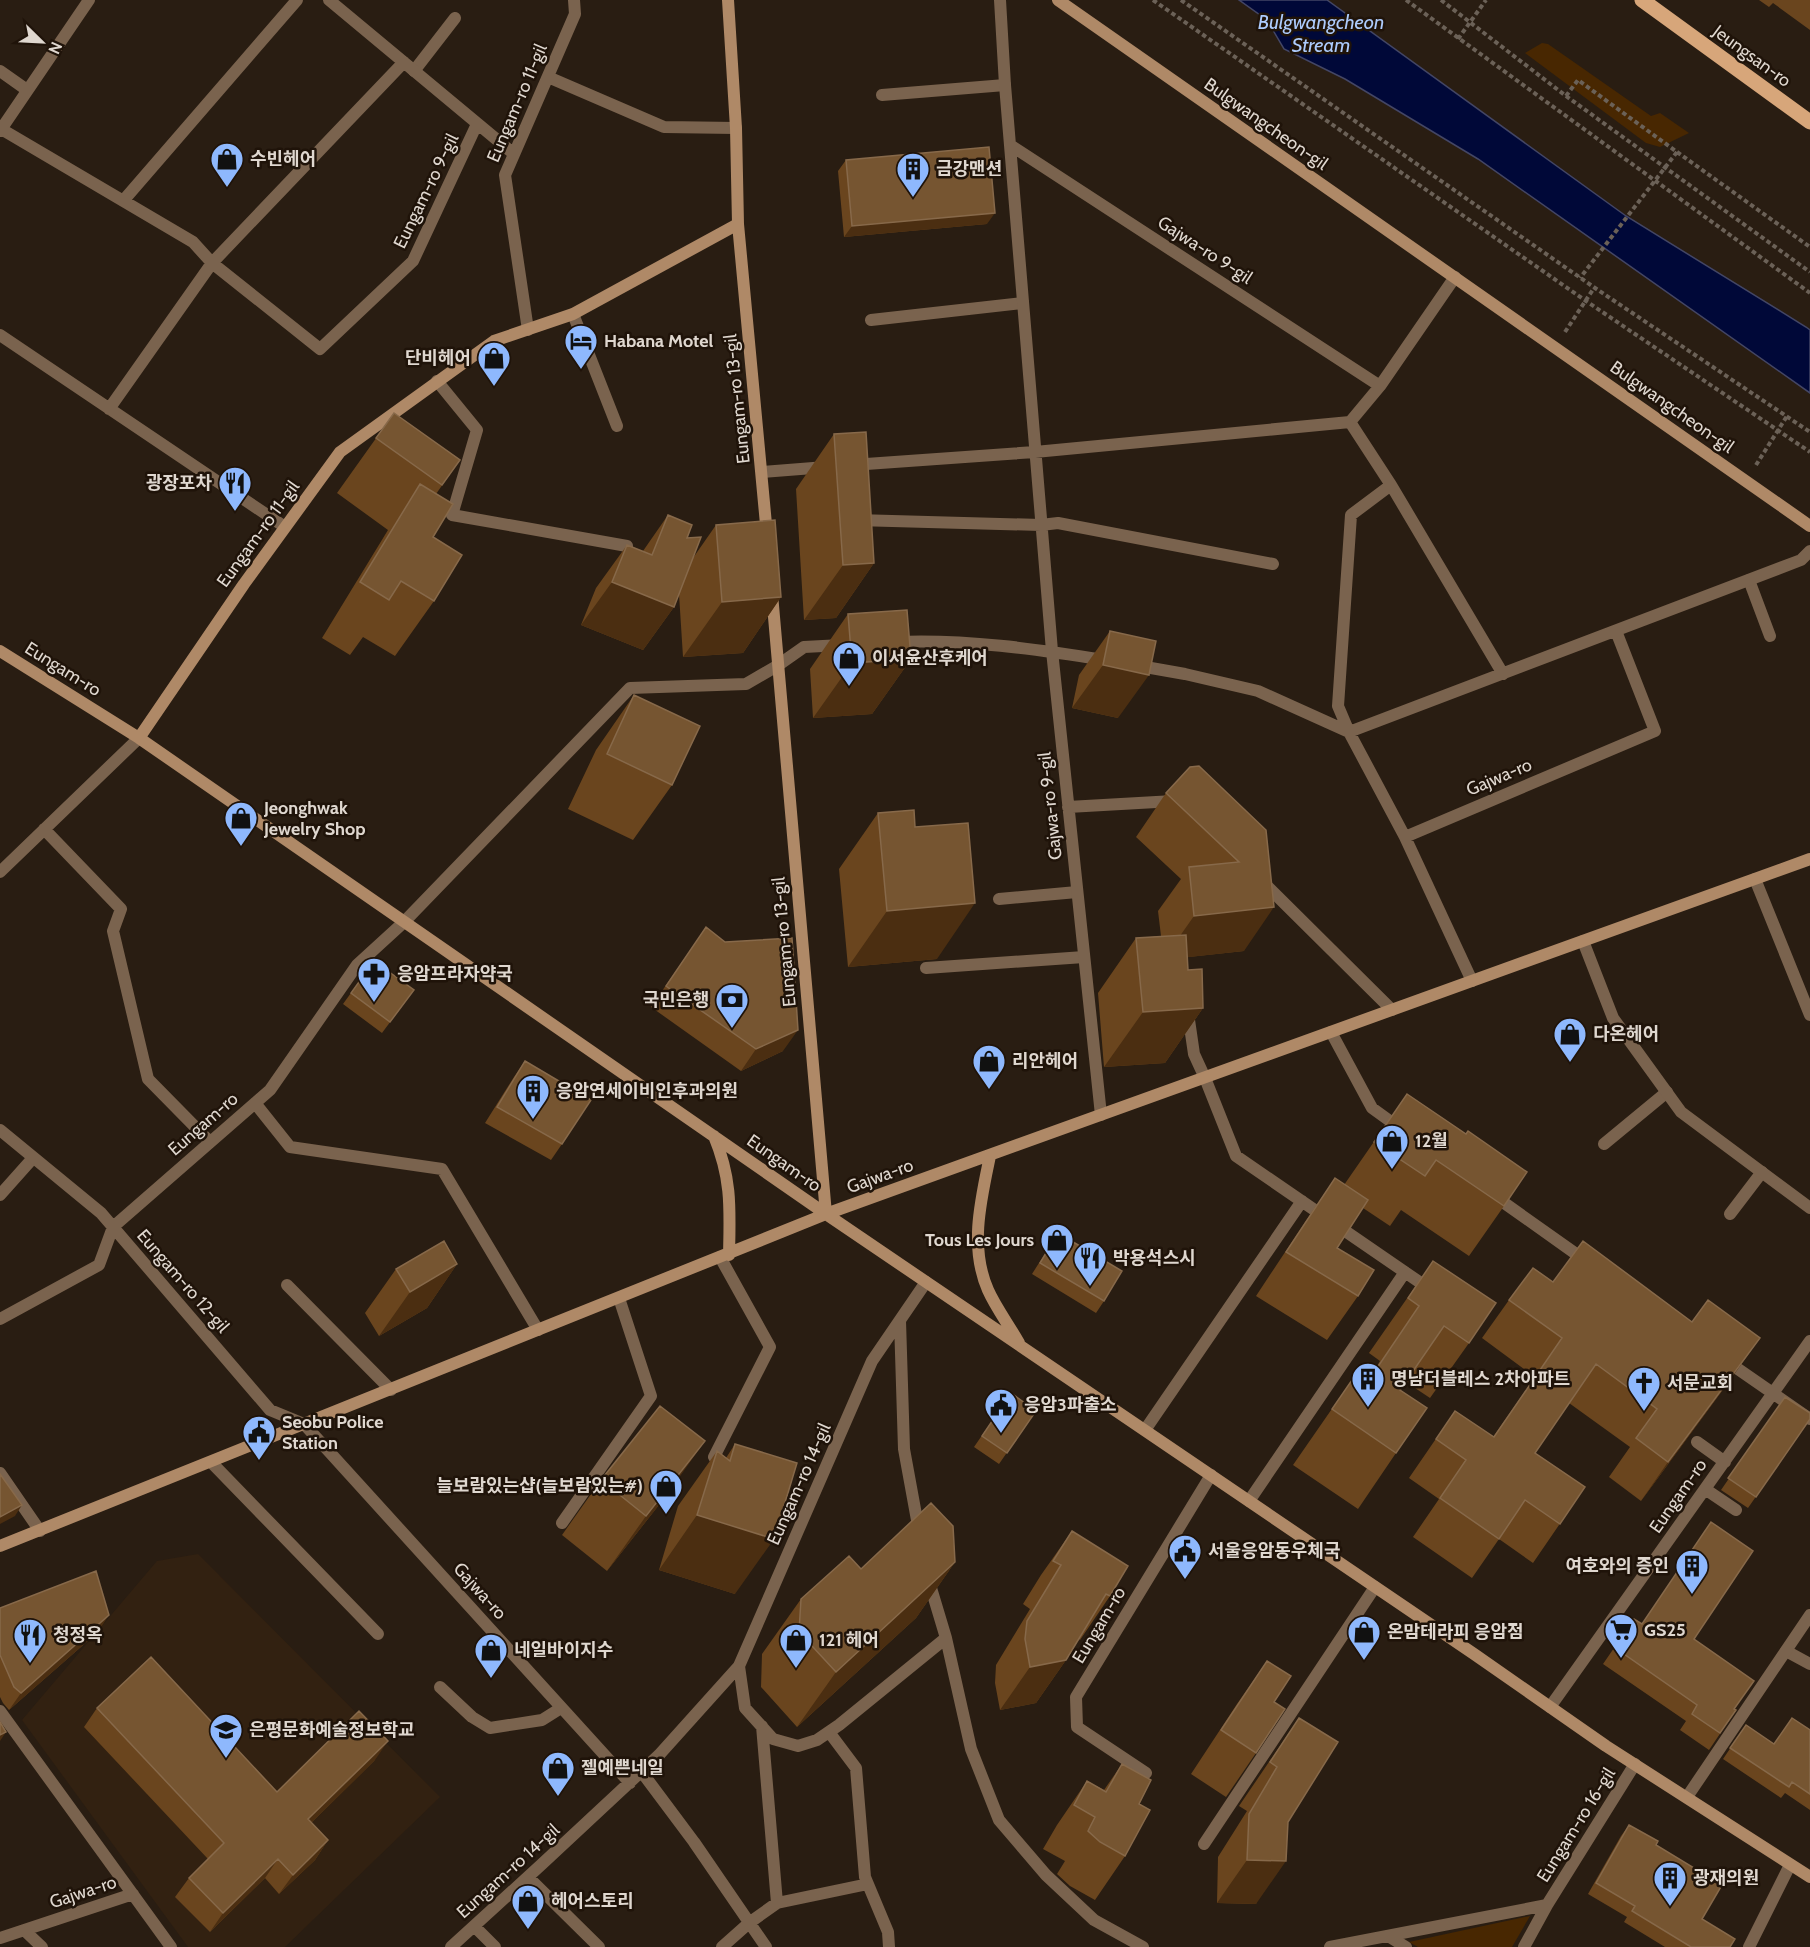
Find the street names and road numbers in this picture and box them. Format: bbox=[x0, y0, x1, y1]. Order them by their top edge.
street label: Jeungsan-ro bbox=[1708, 20, 1795, 92]
street label: Eungam-ro 11-gil bbox=[482, 40, 552, 165]
street label: Bulgwangcheon-gil bbox=[1200, 73, 1333, 175]
street label: Eungam-ro 9-gil bbox=[389, 129, 464, 252]
street label: Gajwa-ro 9-gil bbox=[1154, 211, 1257, 289]
street label: Eungam-ro 13-gil bbox=[719, 332, 755, 465]
street label: Bulgwangcheon-gil bbox=[1606, 356, 1739, 458]
street label: Eungam-ro 11-gil bbox=[212, 476, 304, 592]
street label: Eungam-ro bbox=[21, 637, 105, 701]
street label: Gajwa-ro 9-gil bbox=[1033, 750, 1067, 861]
street label: Gajwa-ro bbox=[1463, 753, 1535, 801]
street label: Eungam-ro 13-gil bbox=[767, 875, 801, 1008]
street label: Eungam-ro bbox=[164, 1088, 243, 1160]
street label: Eungam-ro bbox=[743, 1129, 825, 1197]
street label: Gajwa-ro bbox=[844, 1154, 916, 1198]
street label: Eungam-ro 12-gil bbox=[132, 1225, 234, 1338]
street label: Eungam-ro 14-gil bbox=[762, 1419, 836, 1548]
street label: Eungam-ro bbox=[1644, 1455, 1712, 1537]
street label: Gajwa-ro bbox=[449, 1558, 511, 1624]
street label: Eungam-ro bbox=[1068, 1583, 1130, 1667]
street label: Eungam-ro 16-gil bbox=[1532, 1763, 1620, 1886]
street label: Eungam-ro 14-gil bbox=[452, 1819, 565, 1923]
street label: Gajwa-ro bbox=[47, 1871, 119, 1913]

